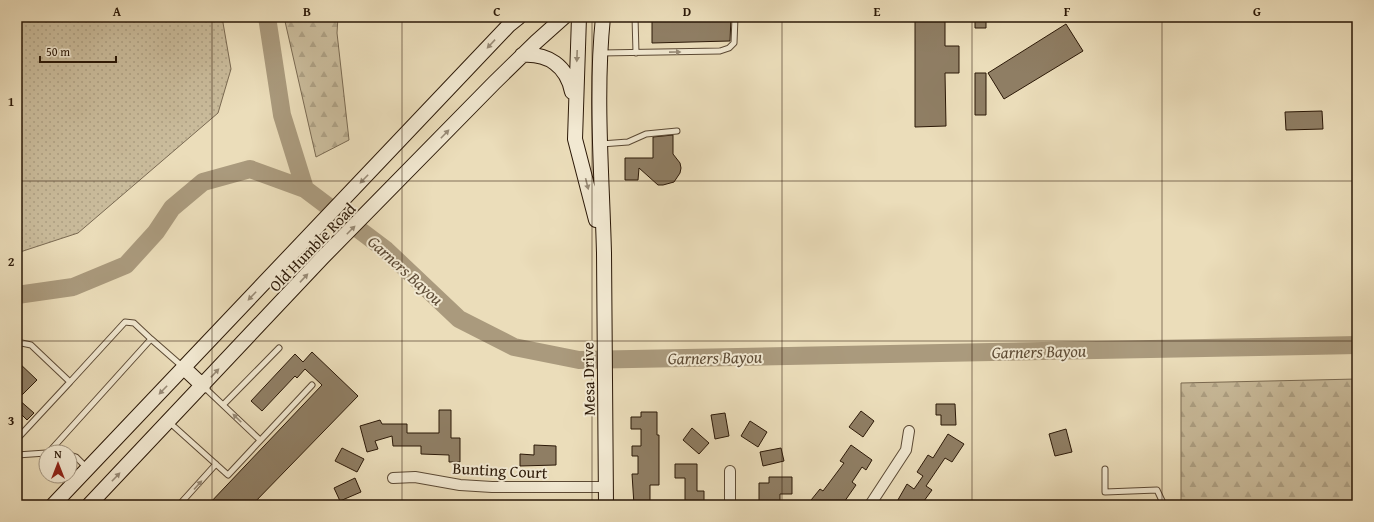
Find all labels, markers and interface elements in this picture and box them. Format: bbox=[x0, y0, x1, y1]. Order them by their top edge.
text: A bbox=[113, 2, 122, 21]
text: B bbox=[303, 2, 311, 21]
text: C bbox=[493, 2, 501, 21]
text: D bbox=[683, 2, 691, 21]
text: E bbox=[874, 2, 881, 21]
text: F bbox=[1064, 2, 1071, 21]
text: G bbox=[1253, 2, 1261, 21]
scale bar bbox=[40, 38, 116, 64]
one-way arrow bbox=[487, 39, 496, 49]
text: 50 m bbox=[46, 43, 70, 60]
one-way arrow bbox=[669, 49, 682, 55]
one-way arrow bbox=[574, 50, 580, 63]
text: 1 bbox=[8, 92, 14, 111]
one-way arrow bbox=[440, 129, 450, 139]
one-way arrow bbox=[360, 174, 369, 184]
one-way arrow bbox=[584, 178, 590, 190]
street label: Old Humble Road bbox=[263, 197, 361, 297]
one-way arrow bbox=[346, 225, 356, 235]
water label: Garners Bayou bbox=[362, 229, 450, 311]
text: 2 bbox=[8, 252, 15, 271]
one-way arrow bbox=[299, 273, 309, 283]
one-way arrow bbox=[248, 291, 257, 301]
water label: Garners Bayou bbox=[991, 338, 1087, 364]
street label: Mesa Drive bbox=[575, 342, 601, 416]
water label: Garners Bayou bbox=[667, 344, 763, 370]
one-way arrow bbox=[211, 368, 220, 378]
one-way arrow bbox=[158, 385, 167, 395]
text: 3 bbox=[8, 411, 14, 430]
one-way arrow bbox=[232, 413, 242, 423]
north arrow bbox=[38, 444, 78, 484]
text: N bbox=[54, 446, 62, 462]
street label: Bunting Court bbox=[452, 456, 548, 484]
one-way arrow bbox=[111, 472, 121, 482]
one-way arrow bbox=[193, 480, 202, 490]

